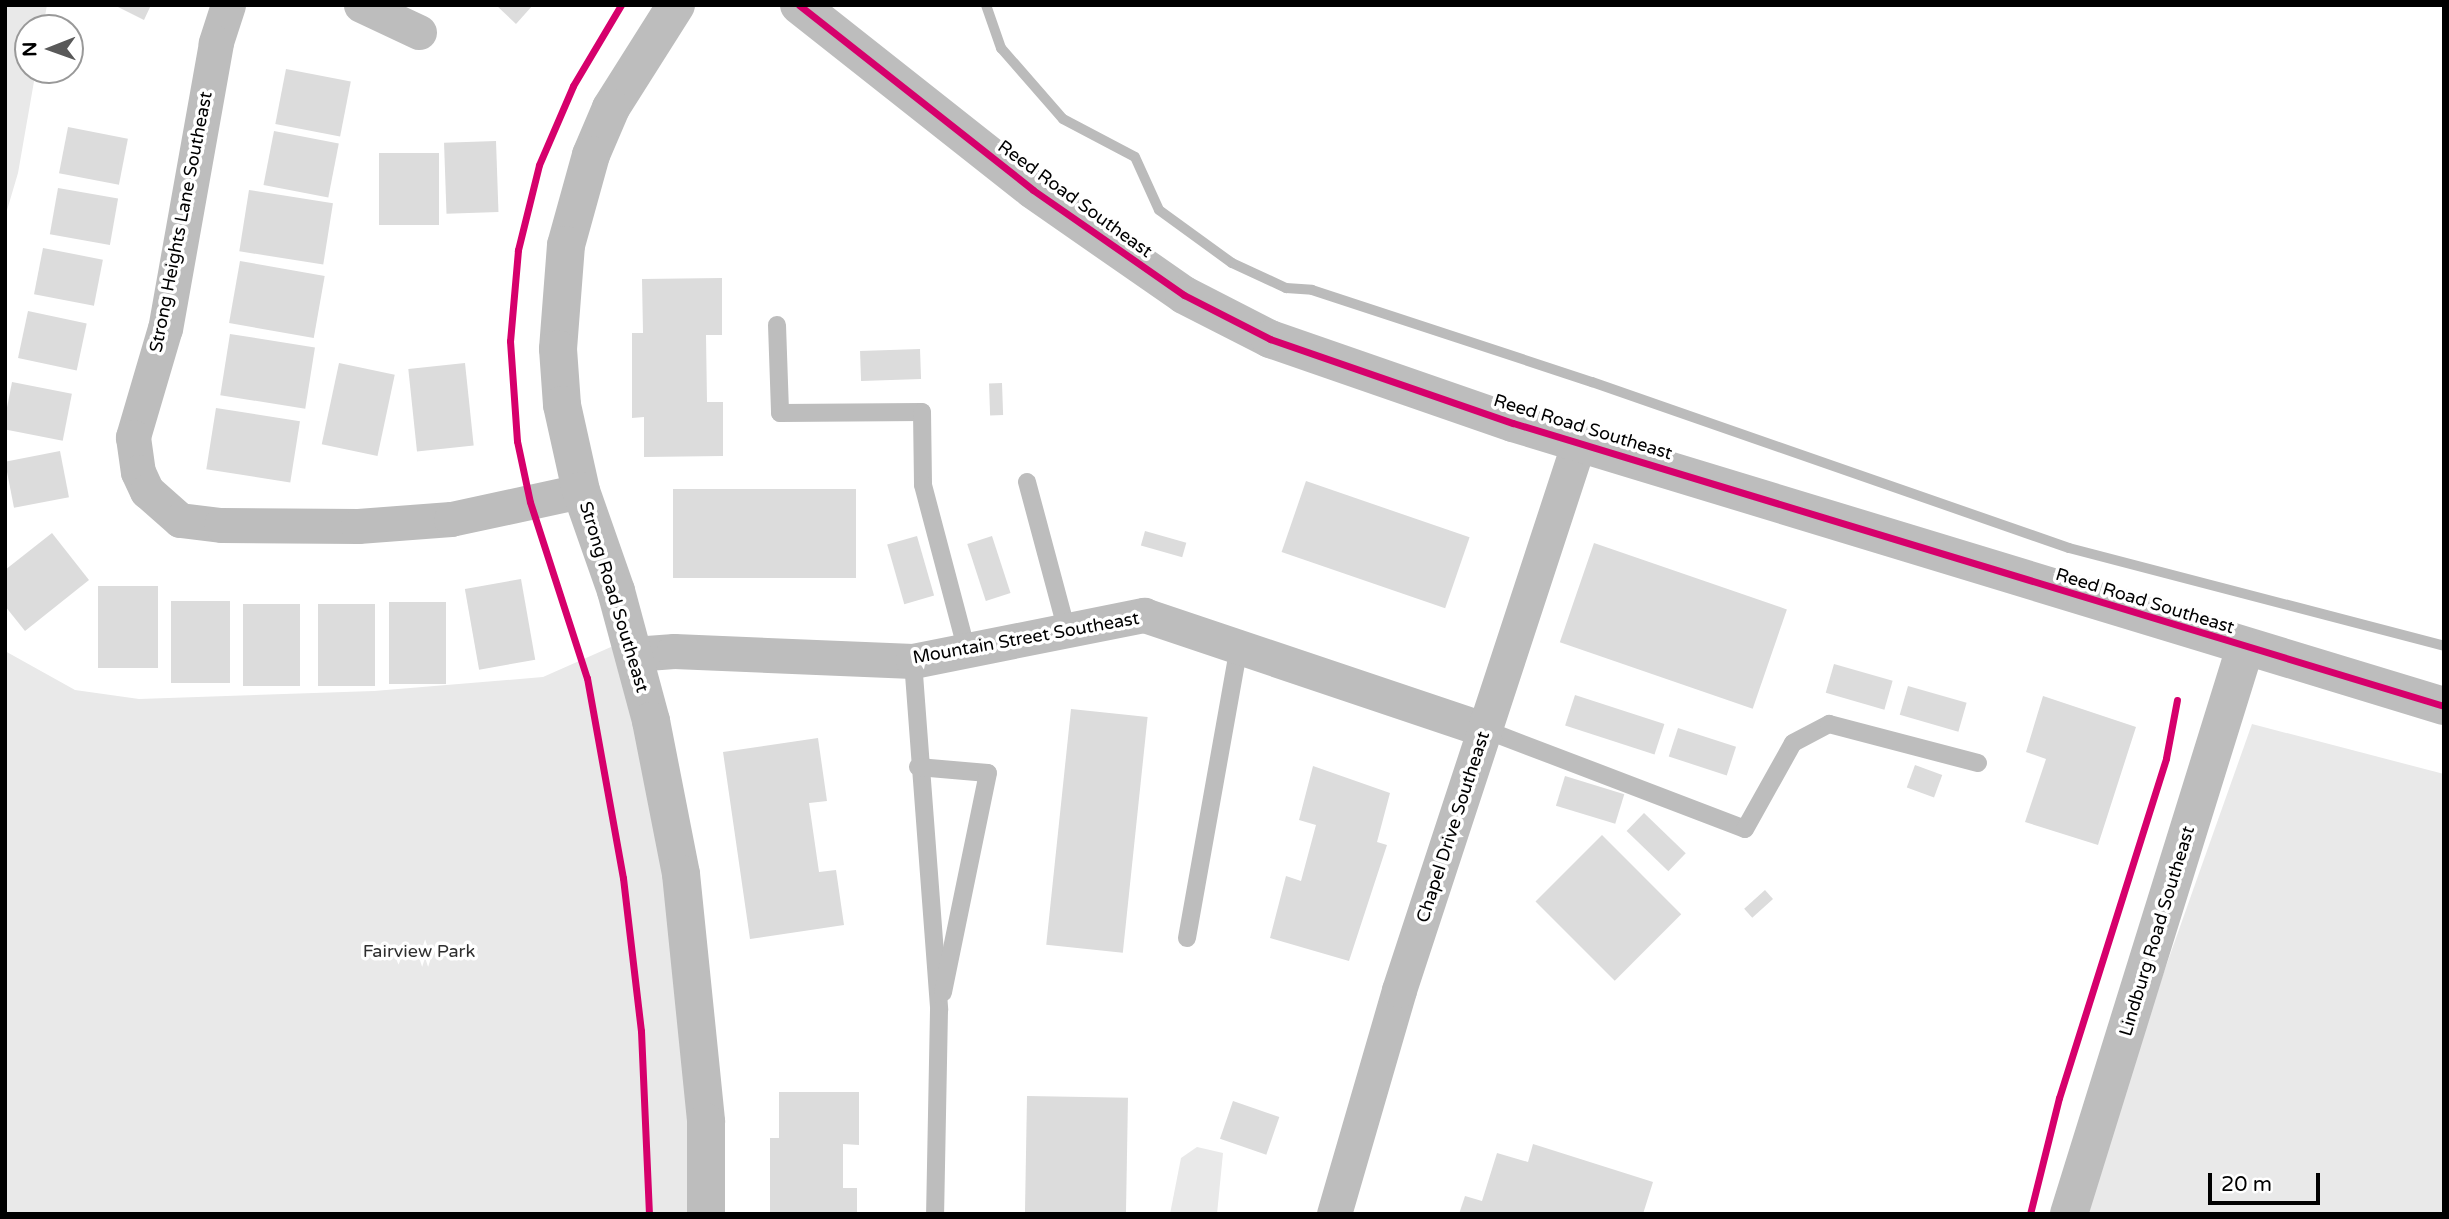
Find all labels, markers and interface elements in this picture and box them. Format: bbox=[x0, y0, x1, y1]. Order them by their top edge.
north arrow bbox=[14, 14, 84, 84]
text: N bbox=[19, 42, 41, 57]
street label: Strong Heights Lane Southeast bbox=[145, 90, 217, 354]
street label: Reed Road Southeast bbox=[994, 136, 1156, 262]
street label: Reed Road Southeast bbox=[1491, 390, 1675, 464]
street label: Strong Road Southeast bbox=[575, 499, 653, 695]
street label: Reed Road Southeast bbox=[2053, 564, 2237, 638]
street label: Mountain Street Southeast bbox=[911, 607, 1141, 669]
street label: Chapel Drive Southeast bbox=[1412, 729, 1494, 925]
street label: Lindburg Road Southeast bbox=[2115, 823, 2199, 1039]
park label: Fairview Park bbox=[363, 940, 475, 962]
scale bar bbox=[2211, 1160, 2323, 1204]
text: 20 m bbox=[2221, 1172, 2272, 1197]

